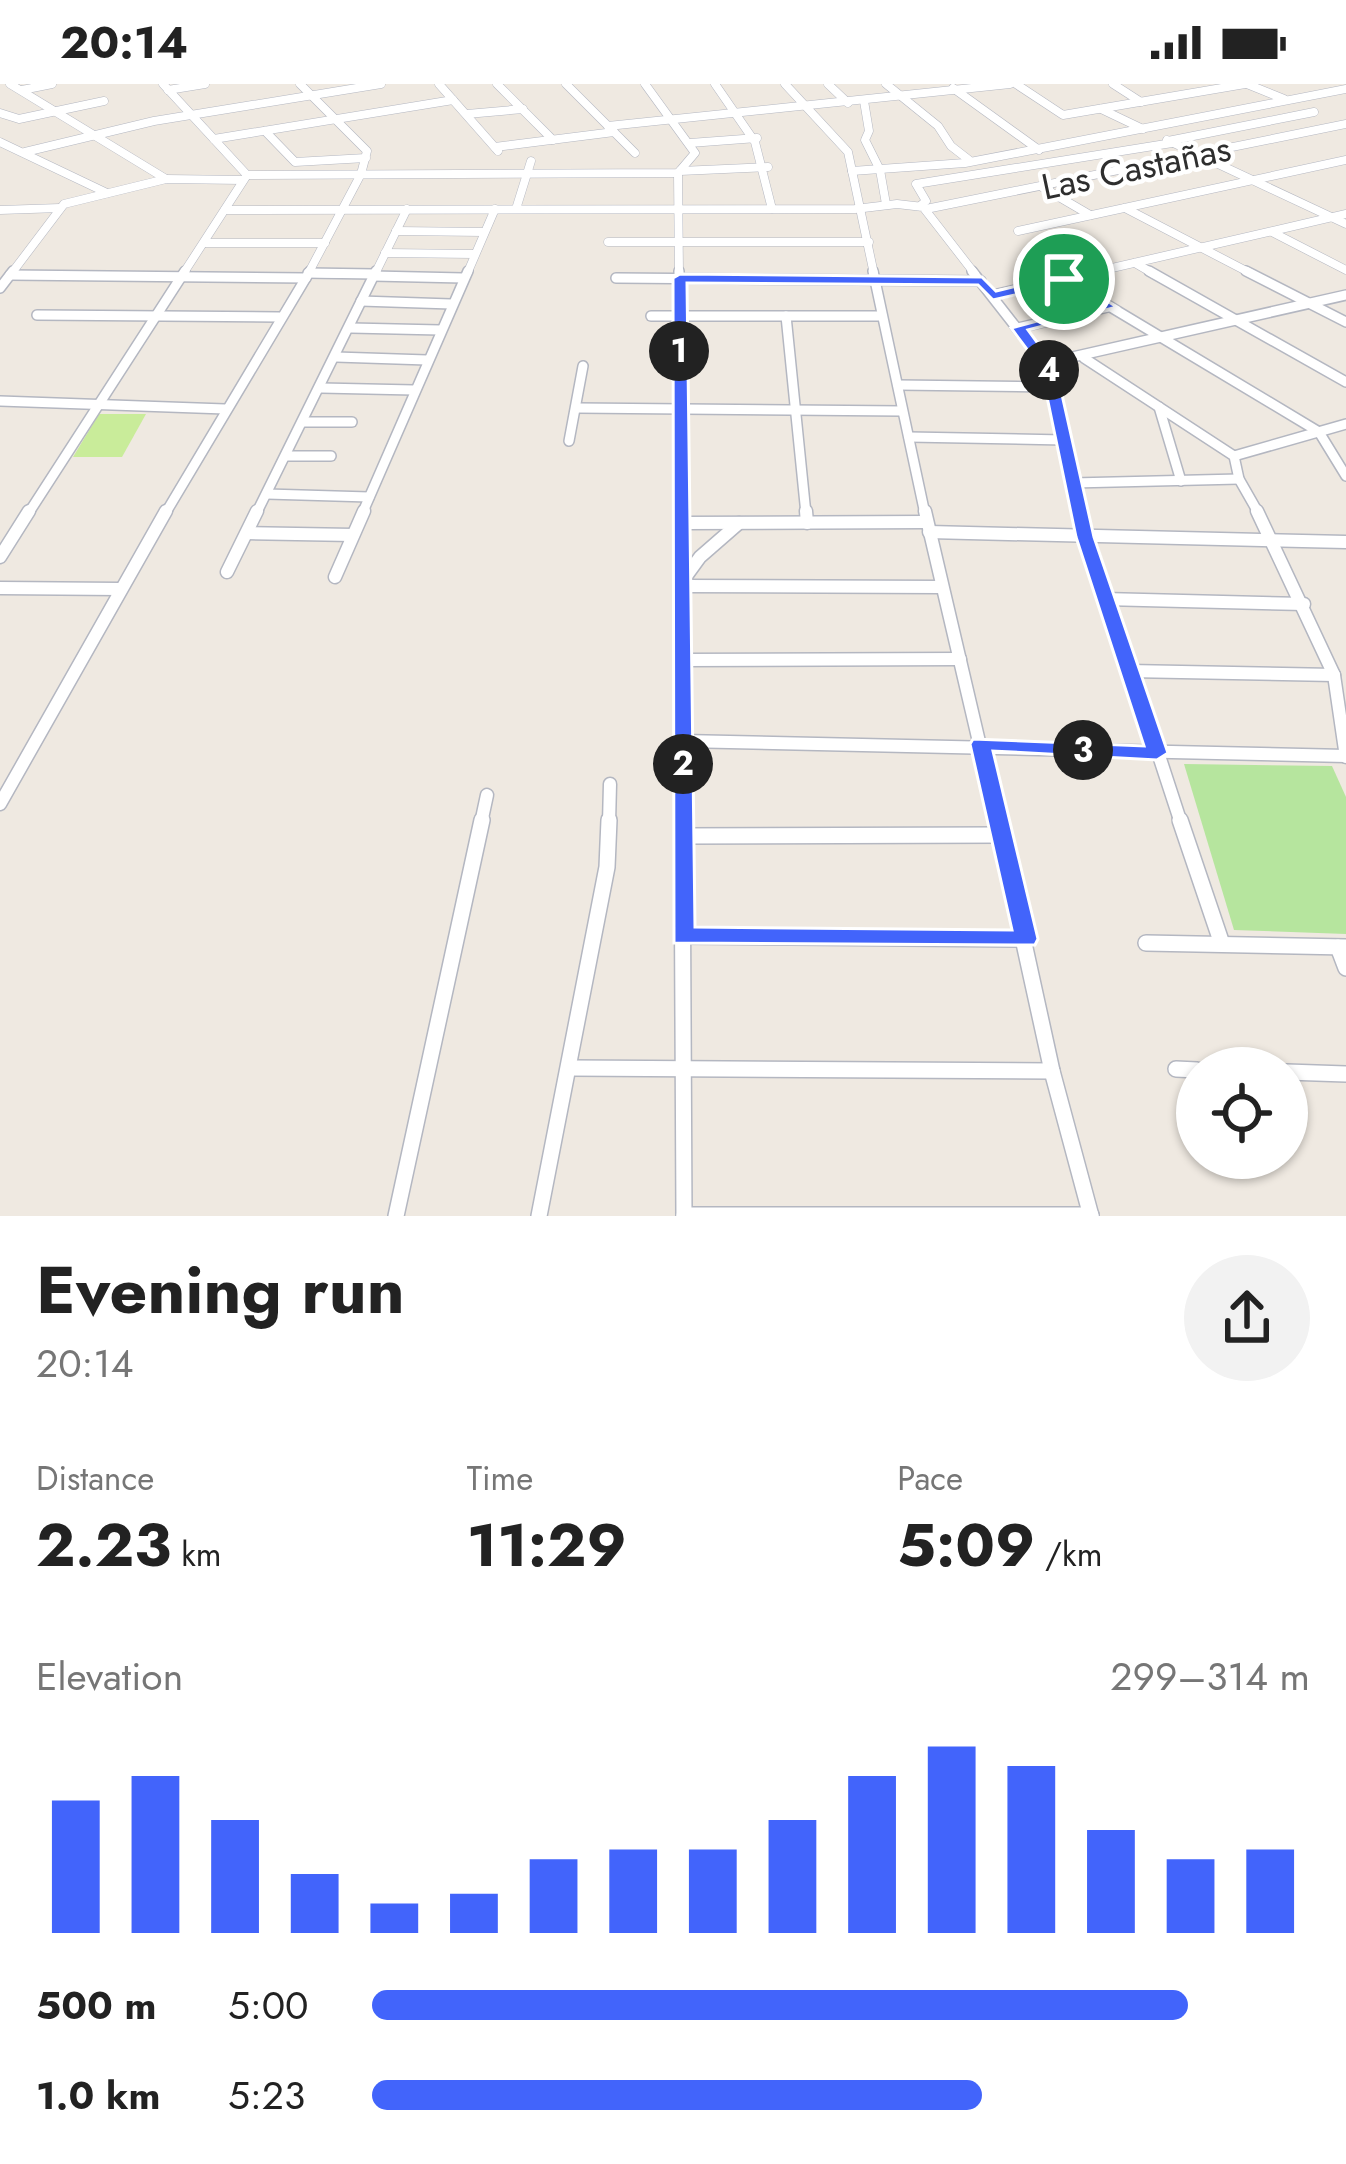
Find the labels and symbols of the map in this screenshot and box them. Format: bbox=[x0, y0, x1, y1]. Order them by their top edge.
street label: Las Castañas bbox=[1037, 122, 1235, 212]
pin bbox=[1013, 228, 1115, 330]
pin: 1 bbox=[649, 321, 709, 381]
pin: 4 bbox=[1019, 340, 1079, 400]
pin: 3 bbox=[1053, 720, 1113, 780]
pin: 2 bbox=[653, 734, 713, 794]

